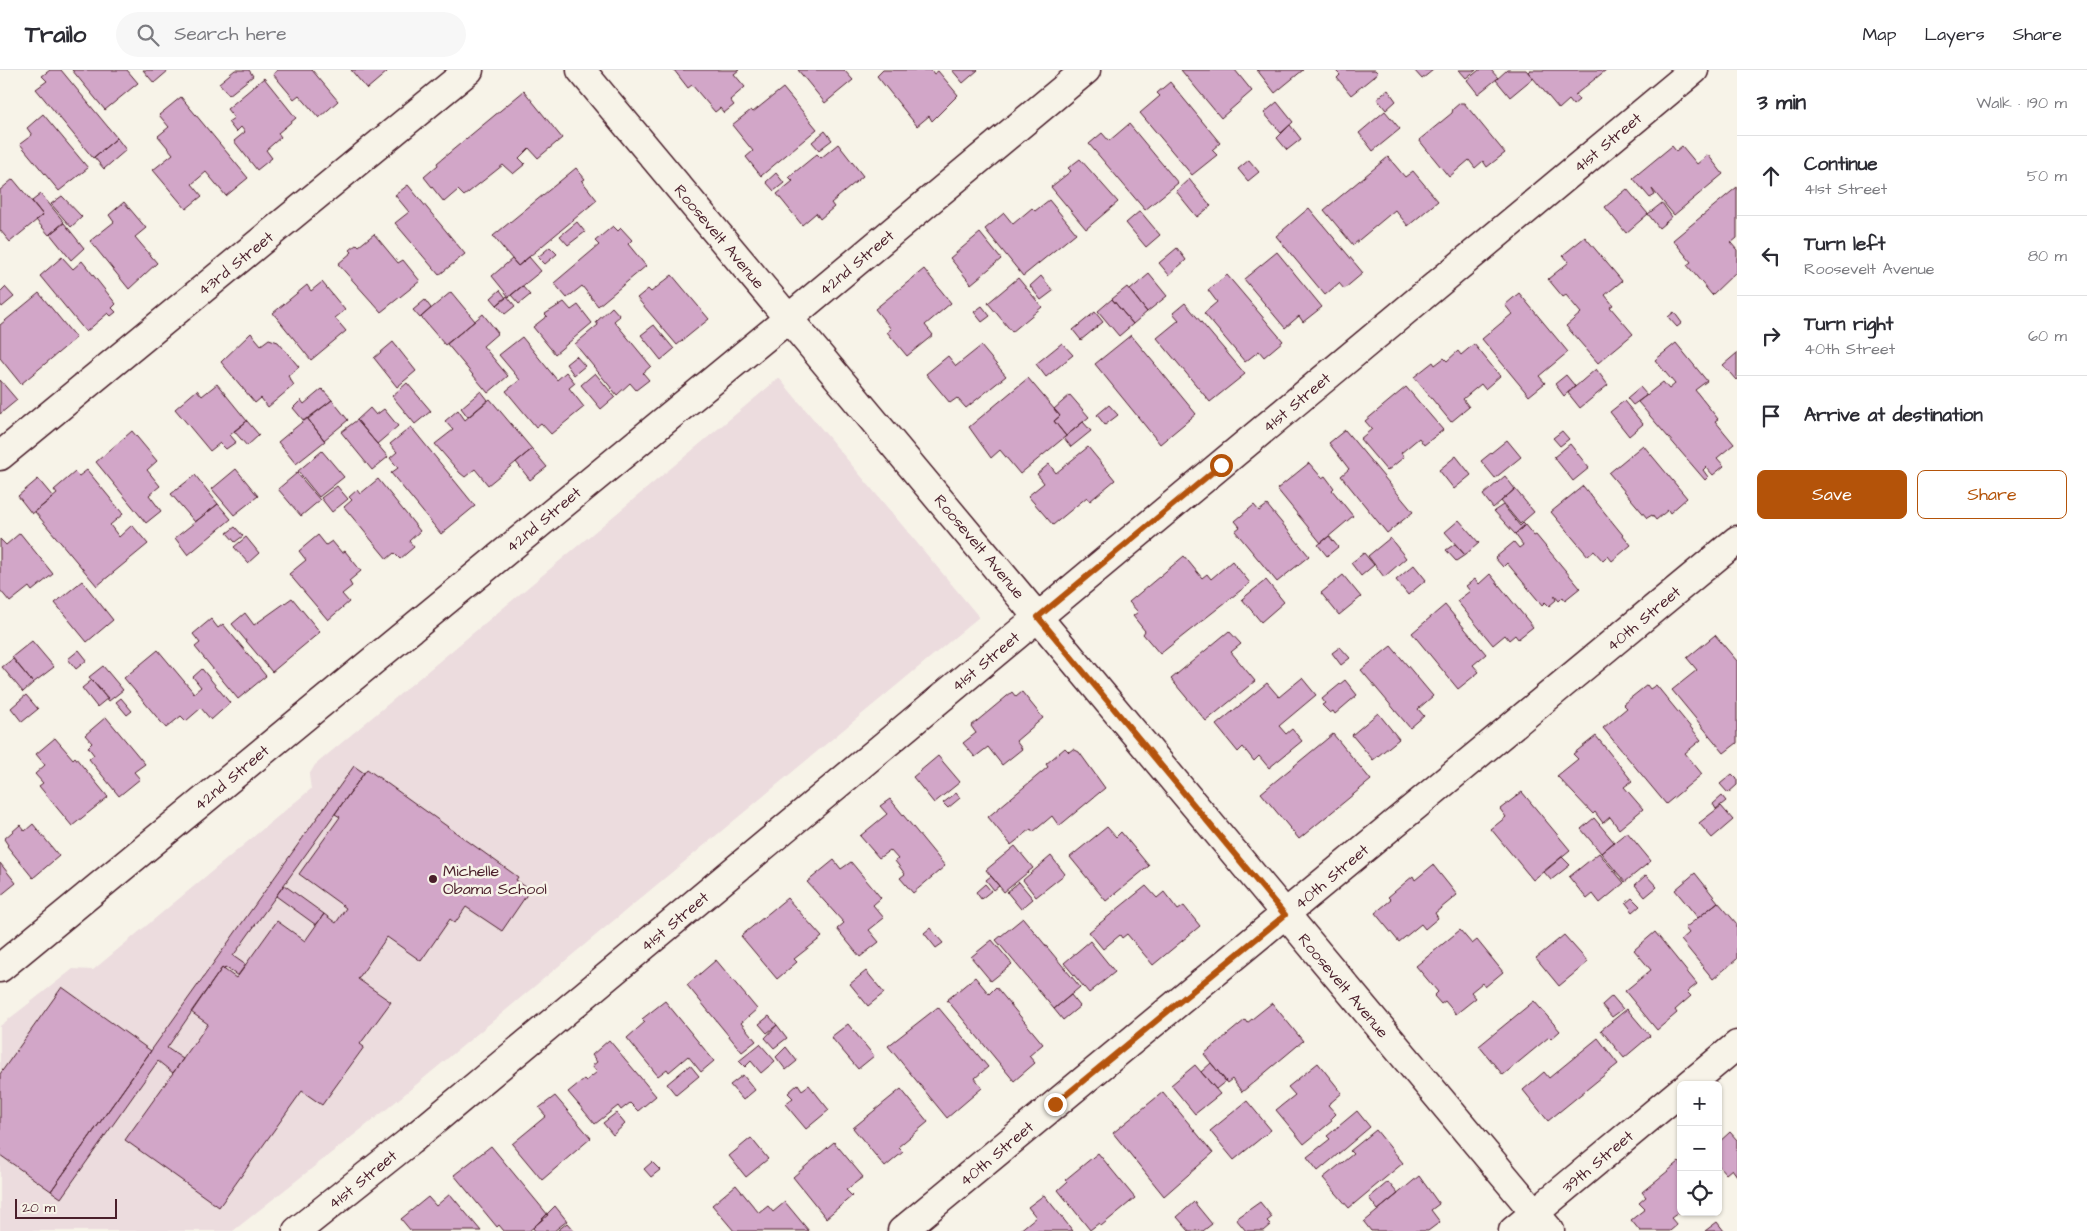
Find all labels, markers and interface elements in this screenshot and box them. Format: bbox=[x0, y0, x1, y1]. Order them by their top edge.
search box bbox=[116, 12, 466, 57]
text: Trailo bbox=[25, 18, 86, 52]
icon: search bbox=[134, 21, 162, 49]
text: Search here bbox=[174, 21, 286, 48]
text: Map bbox=[1862, 22, 1896, 47]
text: Layers bbox=[1924, 22, 1985, 47]
text: Share bbox=[2013, 22, 2062, 47]
text: 3 min bbox=[1757, 88, 1806, 117]
text: Walk · 190 m bbox=[1976, 92, 2067, 114]
street label: 41st Street bbox=[1569, 107, 1647, 178]
text: Continue bbox=[1804, 151, 1878, 178]
icon: ahead bbox=[1757, 162, 1785, 190]
text: 50 m bbox=[2027, 165, 2067, 187]
text: 41st Street bbox=[1804, 178, 1887, 200]
street label: Roosevelt Avenue bbox=[669, 180, 770, 294]
street label: 42nd Street bbox=[814, 224, 899, 301]
street label: 43rd Street bbox=[193, 226, 279, 301]
text: Turn left bbox=[1804, 231, 1885, 258]
icon: left bbox=[1757, 242, 1785, 270]
text: 80 m bbox=[2028, 245, 2067, 267]
text: Roosevelt Avenue bbox=[1804, 258, 1934, 280]
text: Turn right bbox=[1804, 311, 1893, 338]
icon: right bbox=[1757, 322, 1785, 350]
text: 60 m bbox=[2028, 325, 2067, 347]
text: 40th Street bbox=[1804, 338, 1895, 360]
street label: 41st Street bbox=[1258, 367, 1336, 438]
icon: arrive bbox=[1757, 402, 1785, 430]
text: Arrive at destination bbox=[1804, 402, 1983, 429]
route start bbox=[1210, 454, 1233, 477]
button: Save bbox=[1757, 470, 1907, 519]
button: Share bbox=[1917, 470, 2067, 519]
street label: 42nd Street bbox=[501, 481, 586, 558]
street label: Roosevelt Avenue bbox=[929, 490, 1030, 604]
street label: 40th Street bbox=[1602, 581, 1686, 656]
street label: 41st Street bbox=[947, 626, 1025, 697]
street label: 42nd Street bbox=[189, 739, 274, 816]
street label: 40th Street bbox=[1290, 839, 1374, 914]
place label: Michelle Obama School bbox=[443, 860, 547, 900]
marker: Michelle Obama School bbox=[427, 873, 439, 885]
street label: 41st Street bbox=[636, 886, 714, 957]
street label: Roosevelt Avenue bbox=[1293, 929, 1394, 1043]
map controls bbox=[1677, 1081, 1722, 1216]
button: + bbox=[1677, 1081, 1722, 1126]
route end bbox=[1044, 1093, 1067, 1116]
street label: 40th Street bbox=[955, 1116, 1039, 1191]
street label: 39th Street bbox=[1557, 1125, 1639, 1198]
button: − bbox=[1677, 1126, 1722, 1171]
street label: 41st Street bbox=[323, 1145, 402, 1215]
button: locate bbox=[1677, 1171, 1722, 1216]
scale bar bbox=[15, 1196, 118, 1219]
text: 20 m bbox=[22, 1198, 55, 1218]

